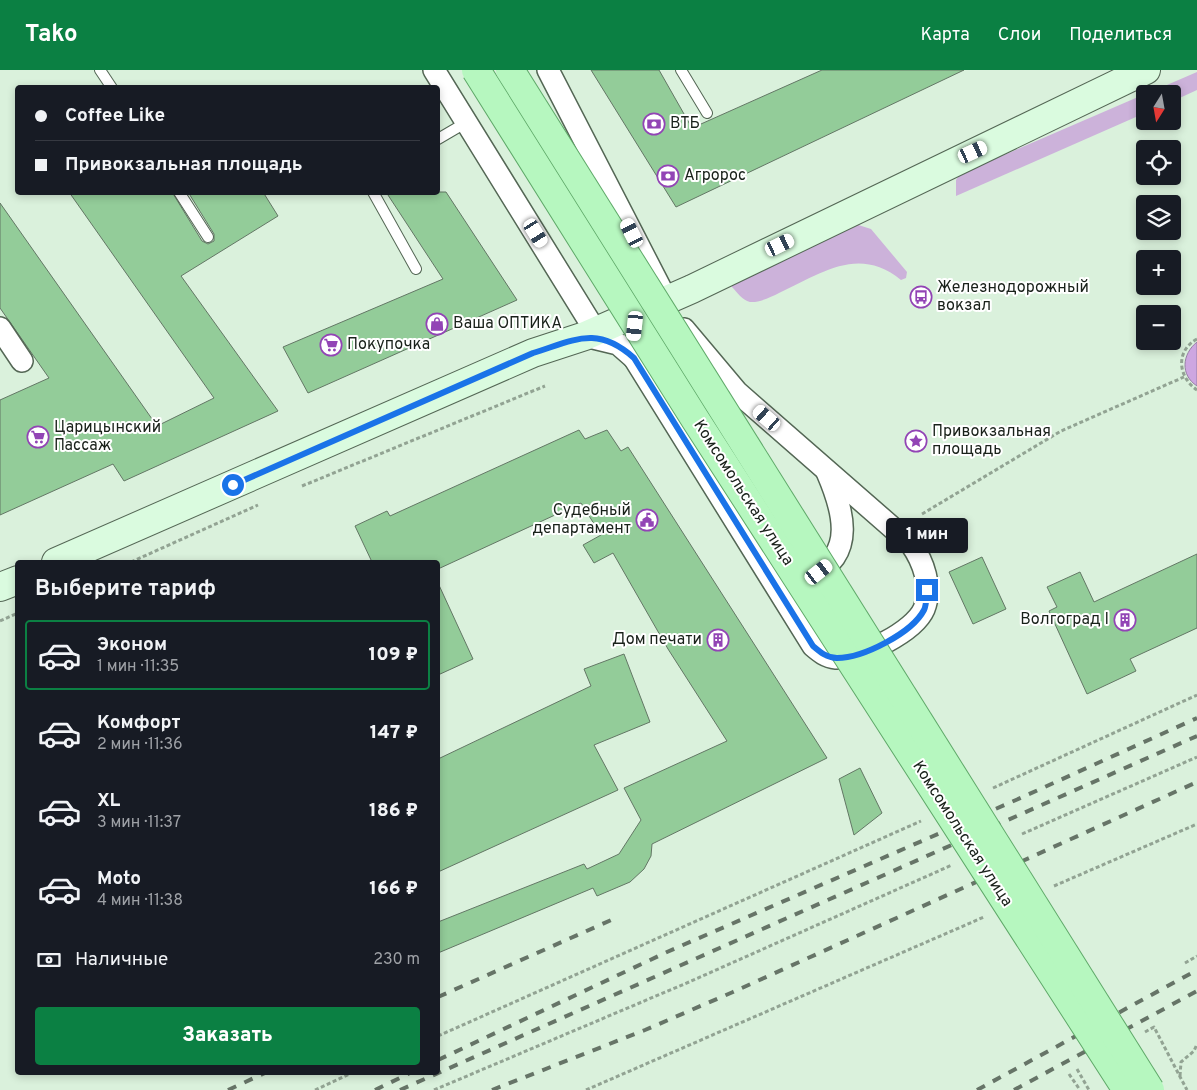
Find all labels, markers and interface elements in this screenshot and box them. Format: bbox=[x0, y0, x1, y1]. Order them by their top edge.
text: Tako bbox=[25, 20, 78, 50]
text: Карта bbox=[920, 24, 970, 47]
text: Слои bbox=[998, 24, 1041, 47]
text: Поделиться bbox=[1069, 24, 1172, 47]
north arrow bbox=[1136, 85, 1181, 130]
map controls bbox=[1136, 85, 1181, 350]
text: Coffee Like bbox=[65, 104, 165, 128]
bank icon: ВТБ bbox=[642, 112, 666, 136]
place label: ВТБ bbox=[670, 114, 700, 134]
car bbox=[956, 139, 989, 165]
button: locate bbox=[1136, 140, 1181, 185]
text: Привокзальная площадь bbox=[65, 153, 303, 177]
bank icon: Агророс bbox=[656, 164, 680, 188]
place label: Агророс bbox=[684, 166, 746, 186]
button: layers bbox=[1136, 195, 1181, 240]
car bbox=[521, 216, 550, 250]
car bbox=[618, 216, 645, 250]
car bbox=[763, 232, 796, 258]
button: + bbox=[1136, 250, 1181, 295]
place label: Железнодорожный вокзал bbox=[937, 278, 1089, 316]
bus stop icon: Железнодорожный вокзал bbox=[909, 285, 933, 309]
button: − bbox=[1136, 305, 1181, 350]
car bbox=[625, 310, 644, 342]
shop icon: Ваша ОПТИКА bbox=[425, 312, 449, 336]
place label: Ваша ОПТИКА bbox=[453, 314, 562, 334]
supermarket icon: Покупочка bbox=[319, 333, 343, 357]
place label: Покупочка bbox=[347, 335, 430, 355]
car bbox=[750, 402, 783, 434]
street label: Комсомольская улица bbox=[688, 416, 798, 570]
place label: Царицынский Пассаж bbox=[54, 418, 161, 456]
place label: Привокзальная площадь bbox=[932, 422, 1051, 460]
supermarket icon: Царицынский Пассаж bbox=[26, 425, 50, 449]
place icon: Привокзальная площадь bbox=[904, 429, 928, 453]
route start bbox=[222, 474, 244, 496]
place label: Судебный департамент bbox=[532, 501, 631, 539]
public building icon: Судебный департамент bbox=[635, 508, 659, 532]
callout: 1 мин bbox=[886, 518, 968, 552]
text: 1 мин bbox=[906, 525, 948, 545]
car bbox=[802, 557, 835, 587]
text: Выберите тариф bbox=[35, 576, 216, 603]
route end bbox=[916, 579, 938, 601]
building icon: Волгоград I bbox=[1113, 608, 1137, 632]
place label: Волгоград I bbox=[1020, 610, 1109, 630]
building icon: Дом печати bbox=[706, 628, 730, 652]
place label: Дом печати bbox=[612, 630, 702, 650]
icon: car bbox=[37, 633, 82, 678]
text: Эконом bbox=[97, 633, 167, 657]
text: 109 ₽ bbox=[368, 643, 418, 667]
text: 1 мин · 11:35 bbox=[97, 657, 179, 677]
icon: car bbox=[37, 711, 82, 756]
text: Комфорт bbox=[97, 711, 180, 735]
text: 147 ₽ bbox=[370, 721, 418, 745]
text: 2 мин · 11:36 bbox=[97, 735, 183, 755]
street label: Комсомольская улица bbox=[907, 757, 1017, 911]
icon: car bbox=[37, 789, 82, 834]
text: XL bbox=[97, 789, 120, 813]
text: 186 ₽ bbox=[369, 799, 418, 823]
text: 3 мин · 11:37 bbox=[97, 813, 181, 833]
icon: car bbox=[37, 867, 82, 912]
text: Moto bbox=[97, 867, 141, 891]
text: 166 ₽ bbox=[369, 877, 418, 901]
text: 4 мин · 11:38 bbox=[97, 891, 183, 911]
icon: cash bbox=[35, 946, 63, 974]
text: Наличные bbox=[75, 948, 168, 972]
text: 230 m bbox=[373, 950, 420, 970]
button: Заказать bbox=[35, 1007, 420, 1065]

